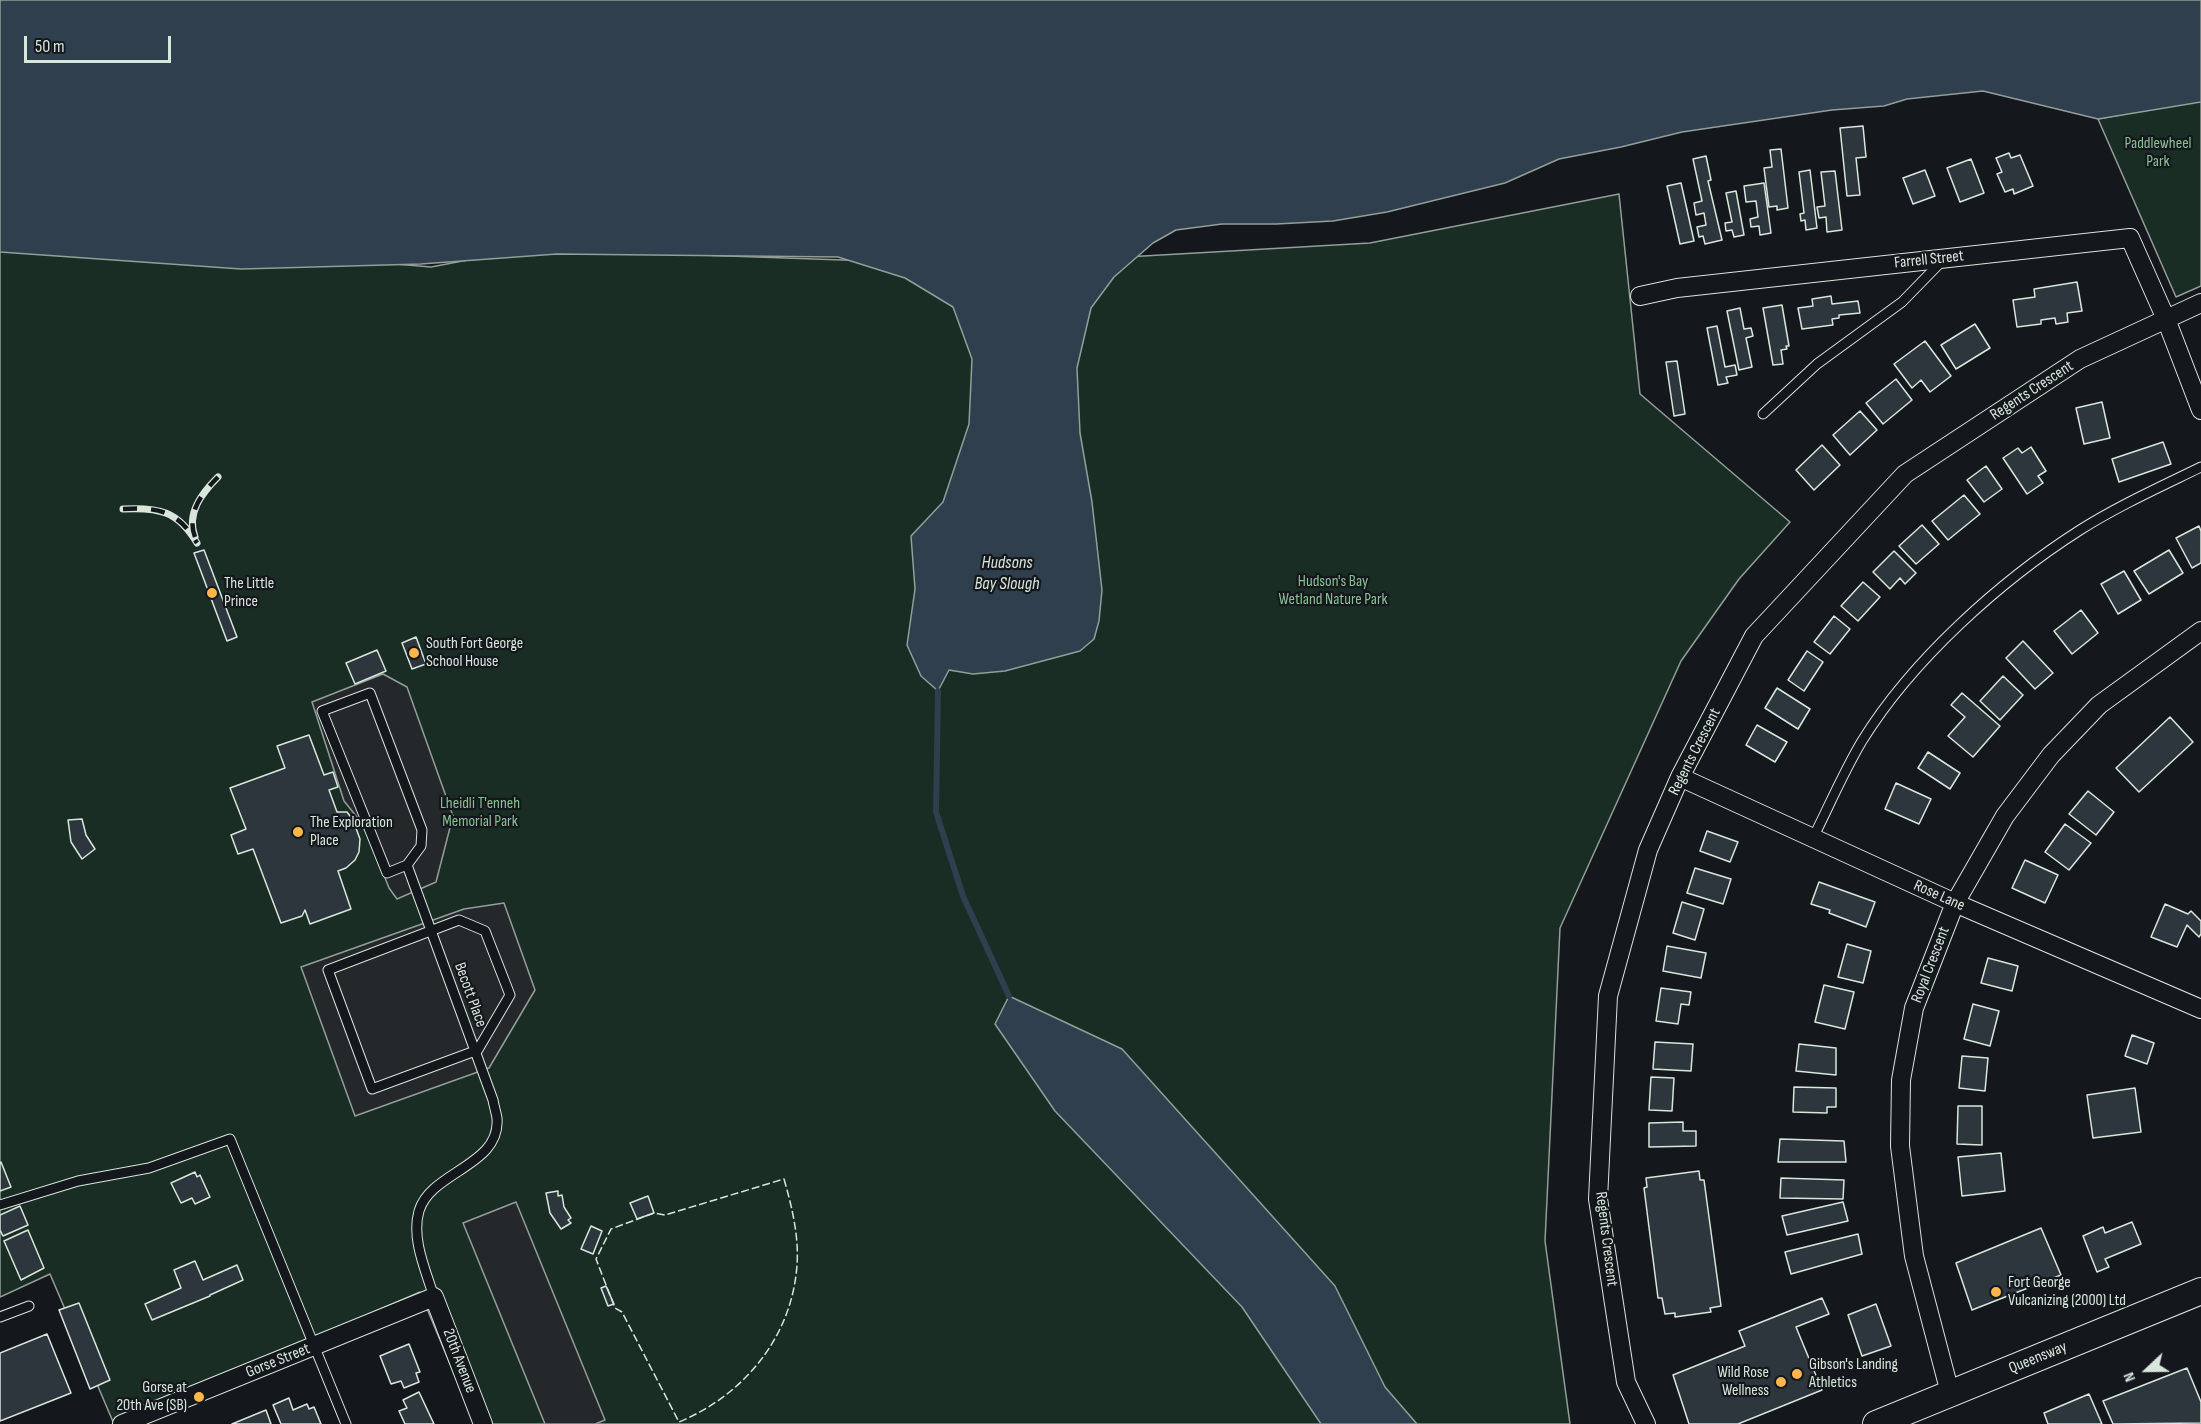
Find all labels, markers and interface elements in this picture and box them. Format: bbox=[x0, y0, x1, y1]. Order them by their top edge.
scale bar bbox=[27, 24, 174, 62]
text: 50 m bbox=[35, 36, 65, 57]
park label: Paddlewheel Park bbox=[2124, 134, 2192, 172]
street label: Farrell Street bbox=[1893, 247, 1965, 273]
street label: Regents Crescent bbox=[1987, 357, 2077, 425]
water label: Hudsons Bay Slough bbox=[974, 552, 1040, 594]
park label: Hudson's Bay Wetland Nature Park bbox=[1278, 572, 1388, 610]
place label: The Little Prince bbox=[224, 574, 274, 612]
marker: The Little Prince bbox=[205, 586, 219, 600]
place label: South Fort George School House bbox=[426, 634, 523, 672]
marker: South Fort George School House bbox=[407, 646, 421, 660]
street label: Regents Crescent bbox=[1665, 705, 1725, 799]
park label: Lheidli T'enneh Memorial Park bbox=[440, 794, 520, 832]
place label: The Exploration Place bbox=[310, 813, 393, 851]
marker: The Exploration Place bbox=[291, 825, 305, 839]
street label: Rose Lane bbox=[1910, 876, 1968, 916]
street label: Royal Crescent bbox=[1908, 924, 1954, 1006]
street label: Becott Place bbox=[449, 960, 491, 1030]
street label: Regents Crescent bbox=[1591, 1191, 1621, 1287]
place label: Fort George Vulcanizing (2000) Ltd bbox=[2008, 1273, 2126, 1311]
marker: Fort George Vulcanizing (2000) Ltd bbox=[1989, 1285, 2003, 1299]
street label: 20th Avenue bbox=[438, 1326, 480, 1396]
street label: Queensway bbox=[2006, 1338, 2070, 1378]
street label: Gorse Street bbox=[243, 1339, 313, 1383]
north arrow bbox=[2117, 1340, 2177, 1400]
place label: Gibson's Landing Athletics bbox=[1809, 1355, 1898, 1393]
place label: Wild Rose Wellness bbox=[1717, 1363, 1769, 1401]
marker: Gibson's Landing Athletics bbox=[1790, 1367, 1804, 1381]
text: N bbox=[2119, 1369, 2140, 1384]
marker: Wild Rose Wellness bbox=[1774, 1375, 1788, 1389]
place label: Gorse at 20th Ave (SB) bbox=[116, 1378, 187, 1416]
marker: Gorse at 20th Ave (SB) bbox=[192, 1390, 206, 1404]

